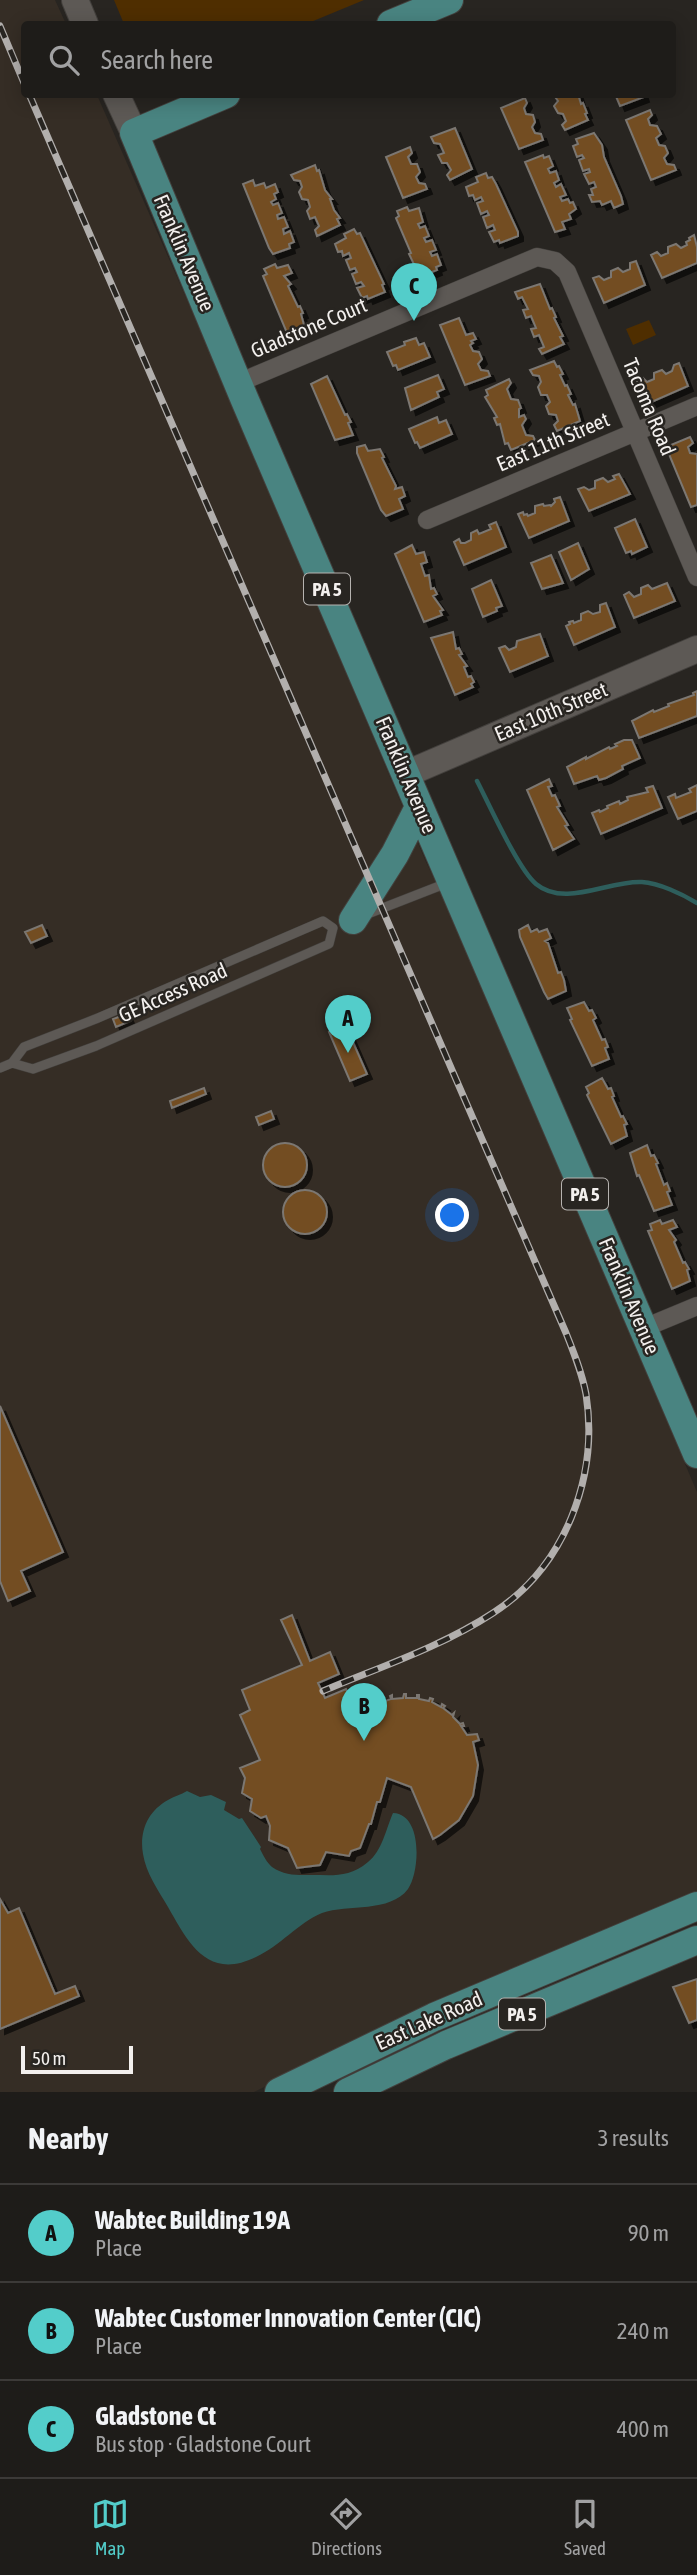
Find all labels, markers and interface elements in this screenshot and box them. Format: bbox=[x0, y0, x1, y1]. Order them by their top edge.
search box bbox=[21, 21, 676, 98]
icon: search bbox=[45, 41, 83, 79]
text: Search here bbox=[101, 45, 213, 75]
street label: Franklin Avenue bbox=[150, 191, 220, 315]
pin: C bbox=[391, 263, 437, 321]
street label: Gladstone Court bbox=[247, 292, 370, 362]
street label: Tacoma Road bbox=[619, 355, 681, 459]
street label: East 11th Street bbox=[493, 407, 613, 476]
road number: PA 5 bbox=[304, 574, 350, 604]
street label: East 10th Street bbox=[491, 677, 611, 746]
street label: Franklin Avenue bbox=[372, 713, 442, 837]
street label: GE Access Road bbox=[115, 958, 231, 1027]
pin: A bbox=[325, 995, 371, 1053]
road number: PA 5 bbox=[562, 1178, 608, 1210]
your location bbox=[435, 1198, 469, 1232]
street label: Franklin Avenue bbox=[595, 1234, 665, 1358]
pin: B bbox=[341, 1683, 387, 1741]
street label: East Lake Road bbox=[372, 1986, 486, 2054]
road number: PA 5 bbox=[499, 1998, 545, 2030]
scale bar bbox=[21, 2043, 133, 2075]
text: 50 m bbox=[32, 2047, 66, 2069]
text: Nearby bbox=[28, 2121, 108, 2155]
text: 3 results bbox=[598, 2125, 669, 2151]
text: Wabtec Building 19A bbox=[95, 2205, 290, 2235]
text: A bbox=[45, 2220, 57, 2246]
text: 90 m bbox=[628, 2220, 669, 2246]
text: Place bbox=[95, 2235, 142, 2261]
text: Wabtec Customer Innovation Center (CIC) bbox=[95, 2303, 481, 2333]
text: B bbox=[46, 2318, 56, 2344]
text: 240 m bbox=[617, 2318, 669, 2344]
text: Place bbox=[95, 2333, 142, 2359]
text: Gladstone Ct bbox=[95, 2401, 216, 2431]
text: C bbox=[46, 2416, 56, 2442]
text: 400 m bbox=[617, 2416, 669, 2442]
text: Bus stop · Gladstone Court bbox=[95, 2431, 311, 2457]
tab: Map bbox=[91, 2495, 129, 2559]
tab: Directions bbox=[311, 2495, 382, 2559]
tab: Saved bbox=[564, 2495, 606, 2559]

